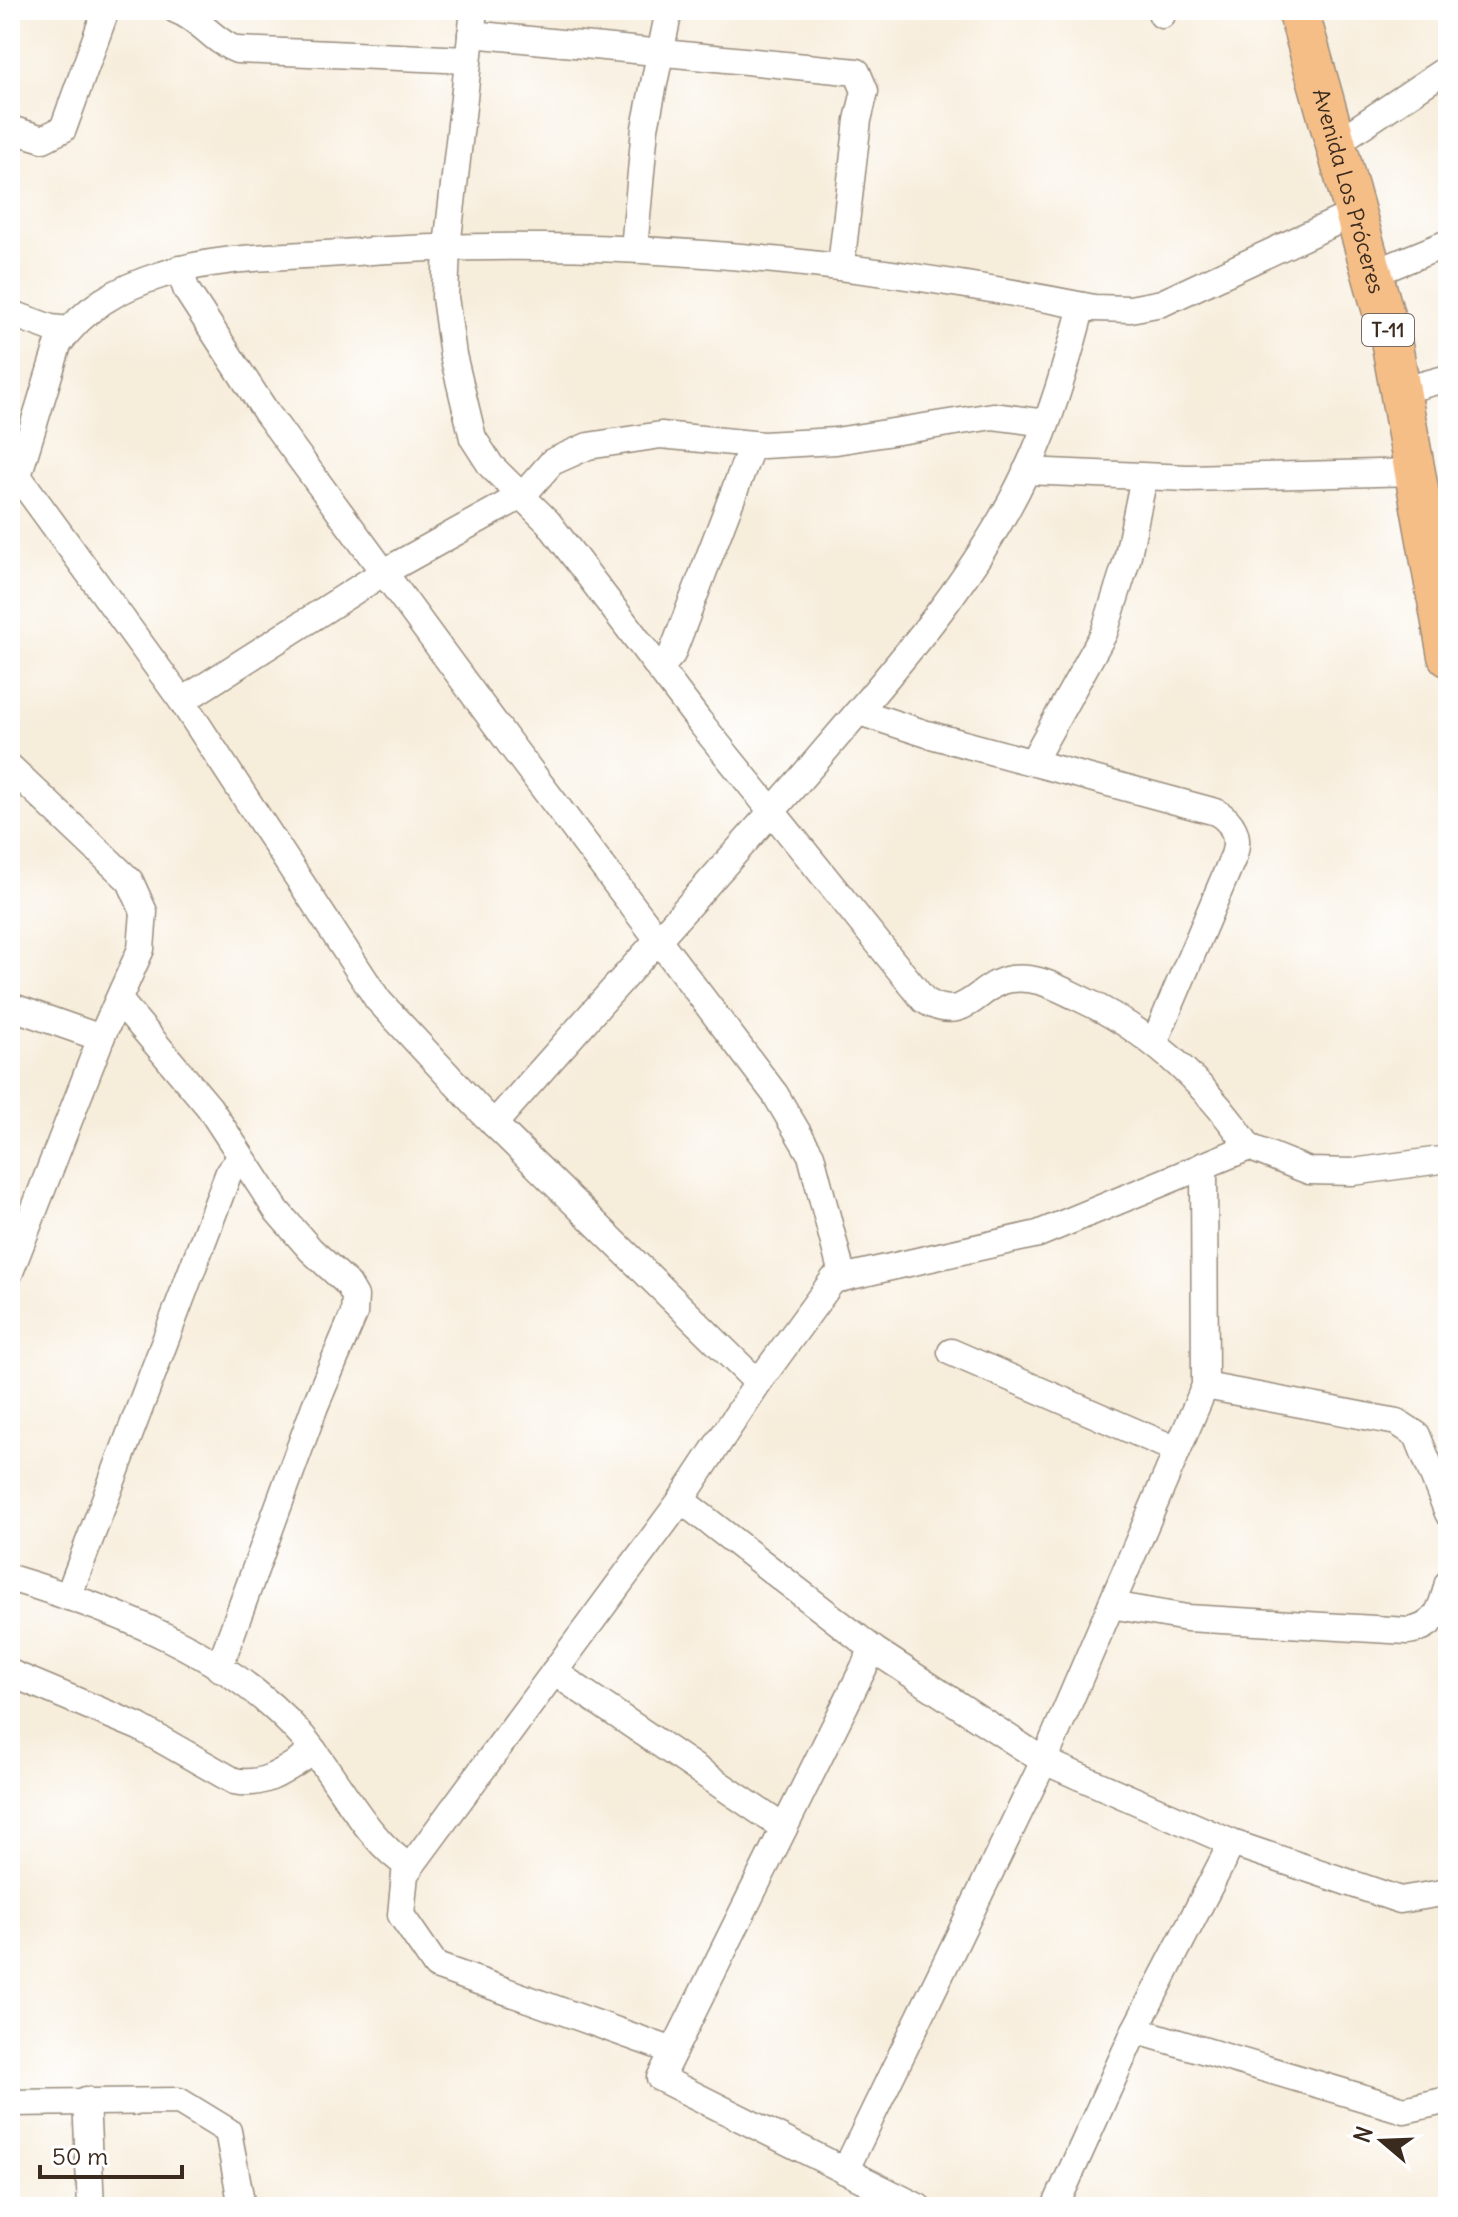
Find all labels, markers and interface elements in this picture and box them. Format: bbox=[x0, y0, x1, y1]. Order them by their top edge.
street label: Avenida Los Próceres bbox=[1307, 85, 1391, 297]
road number: T-11 bbox=[1362, 314, 1414, 346]
north arrow bbox=[1342, 2101, 1422, 2181]
text: N bbox=[1347, 2123, 1379, 2146]
scale bar bbox=[40, 2129, 182, 2179]
text: 50 m bbox=[52, 2141, 108, 2171]

